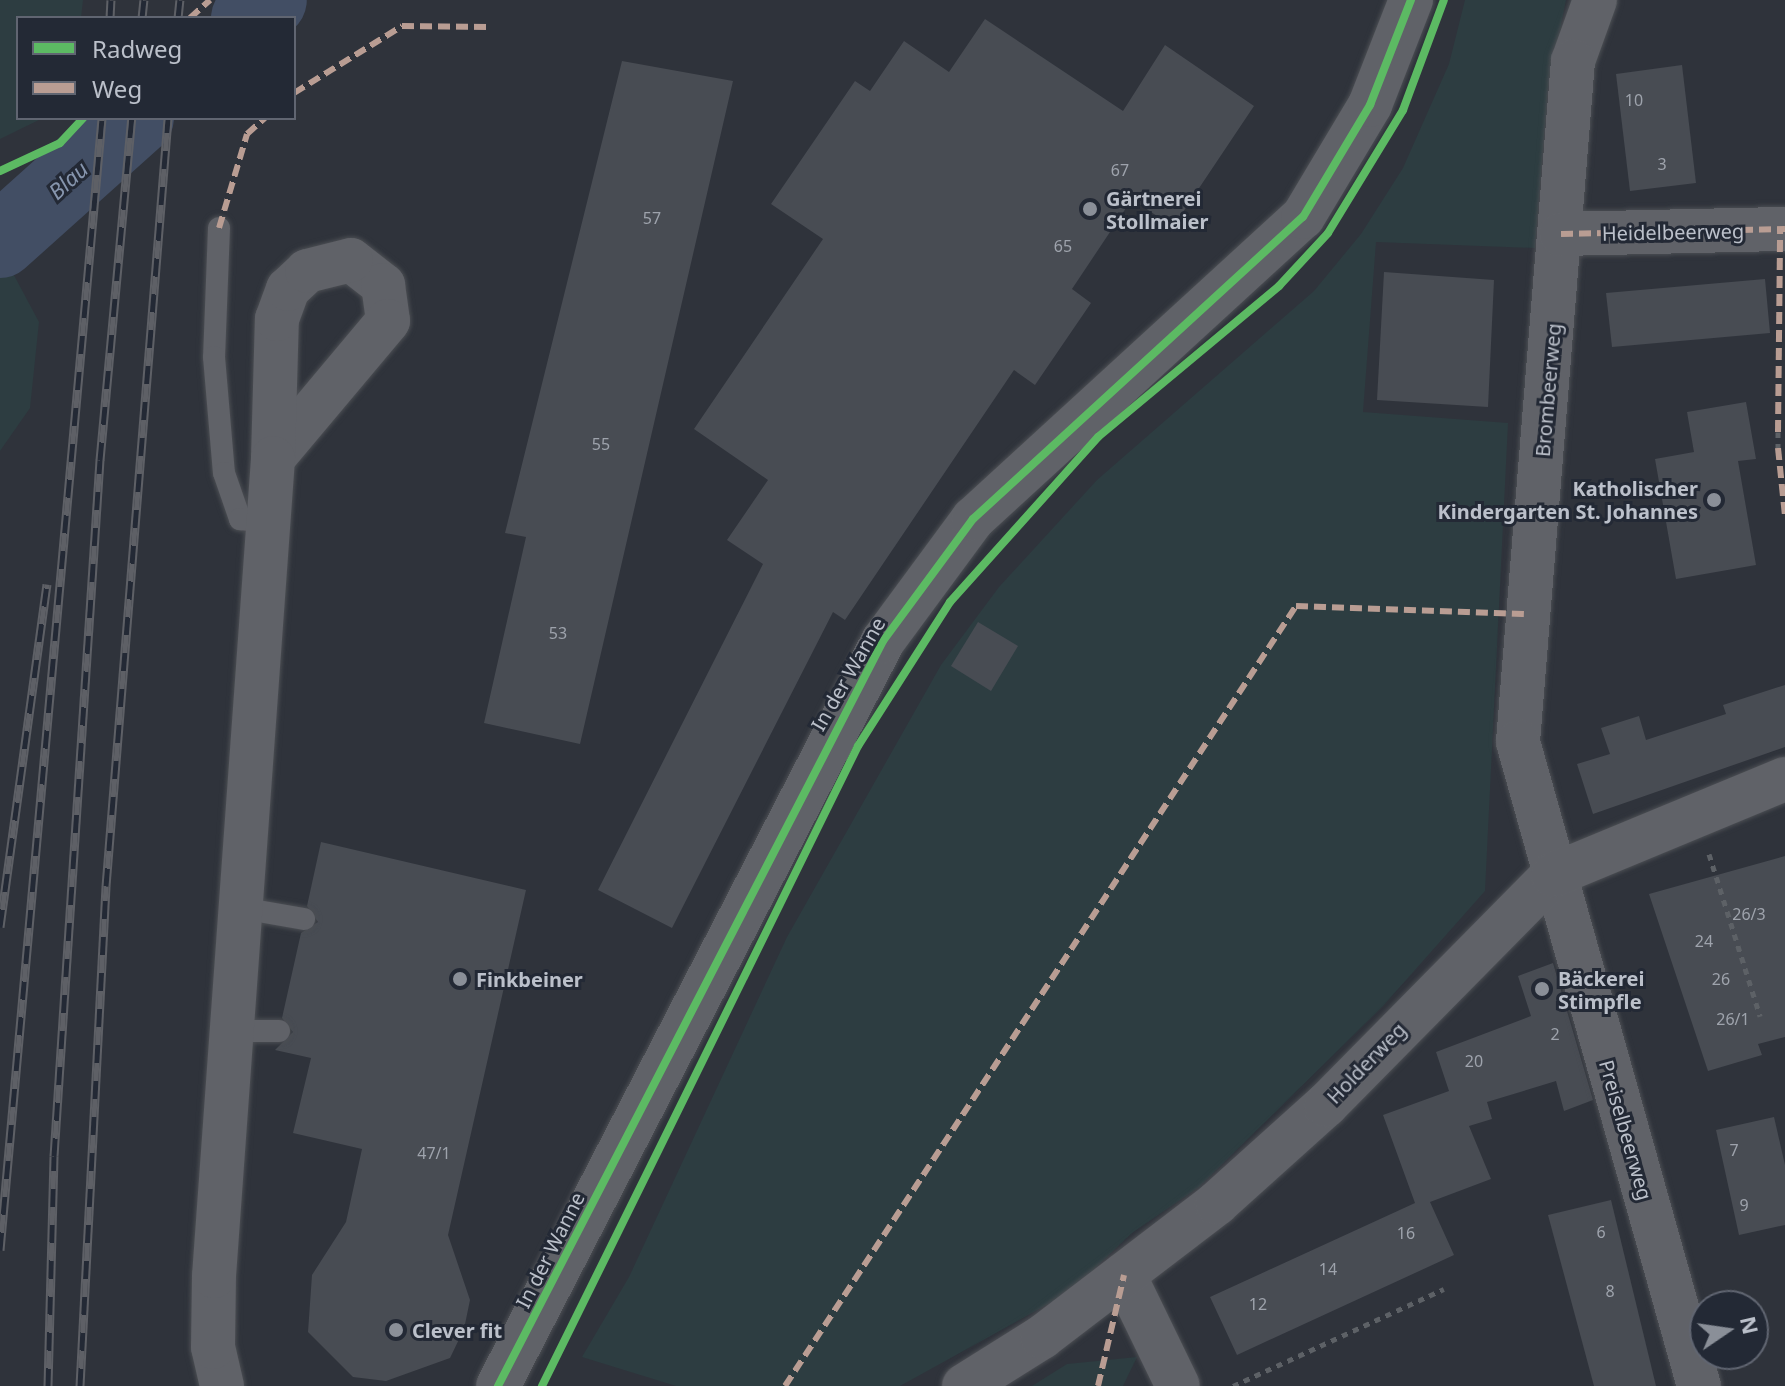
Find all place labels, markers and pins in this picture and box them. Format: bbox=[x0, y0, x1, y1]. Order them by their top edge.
place label: Gärtnerei Stollmaier bbox=[1106, 186, 1208, 233]
marker: Gärtnerei Stollmaier bbox=[1081, 200, 1099, 218]
place label: Katholischer Kindergarten St. Johannes bbox=[1437, 476, 1698, 523]
marker: Katholischer Kindergarten St. Johannes bbox=[1705, 491, 1723, 509]
place label: Bäckerei Stimpfle bbox=[1558, 966, 1644, 1013]
place label: Finkbeiner bbox=[476, 967, 583, 991]
marker: Finkbeiner bbox=[451, 970, 469, 988]
marker: Bäckerei Stimpfle bbox=[1533, 980, 1551, 998]
place label: Clever fit bbox=[412, 1318, 502, 1342]
marker: Clever fit bbox=[387, 1321, 405, 1339]

